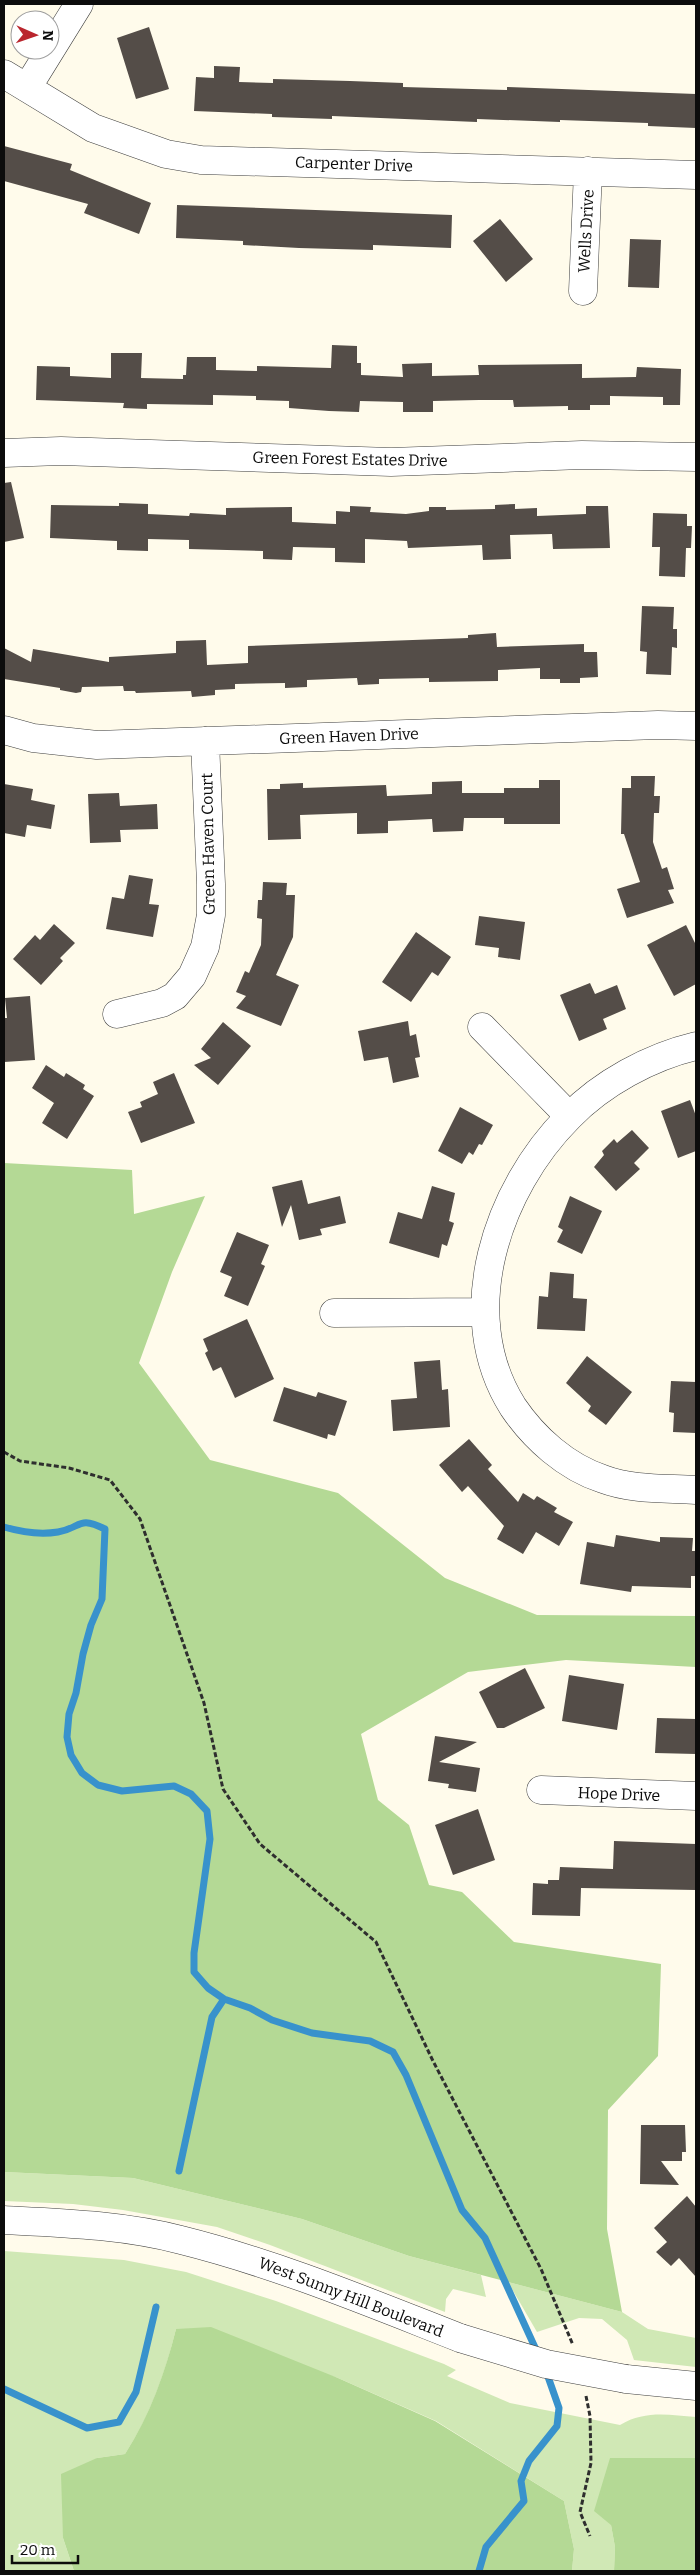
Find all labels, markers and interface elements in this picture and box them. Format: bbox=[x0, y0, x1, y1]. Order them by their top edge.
north arrow bbox=[10, 10, 60, 60]
text: N bbox=[39, 30, 56, 41]
street label: Carpenter Drive bbox=[295, 152, 413, 176]
street label: Wells Drive bbox=[574, 189, 598, 273]
street label: Green Forest Estates Drive bbox=[252, 448, 448, 470]
street label: Green Haven Drive bbox=[279, 724, 419, 748]
street label: Green Haven Court bbox=[197, 773, 219, 915]
street label: Hope Drive bbox=[577, 1783, 661, 1805]
street label: West Sunny Hill Boulevard bbox=[256, 2253, 447, 2341]
scale bar bbox=[12, 2532, 79, 2564]
text: 20 m bbox=[20, 2541, 56, 2559]

